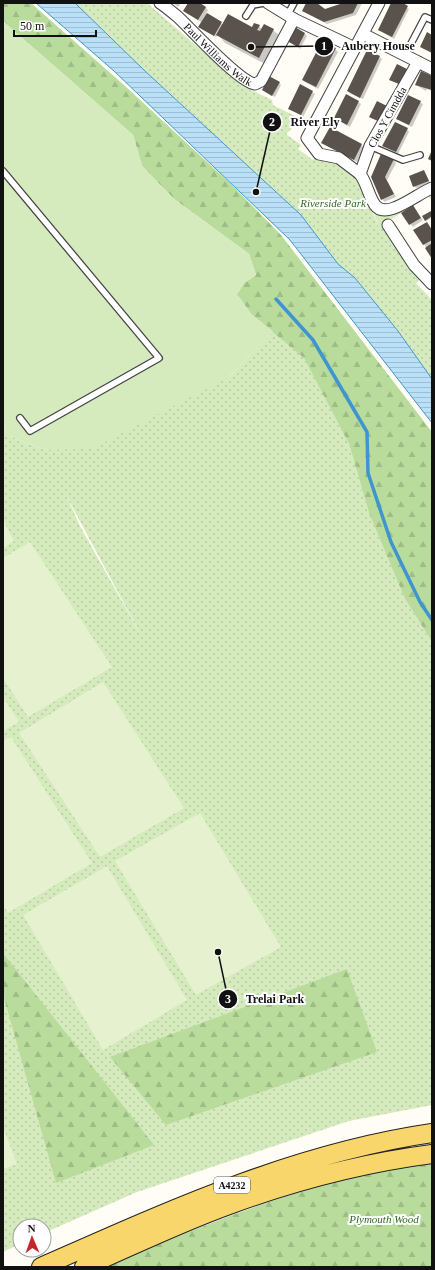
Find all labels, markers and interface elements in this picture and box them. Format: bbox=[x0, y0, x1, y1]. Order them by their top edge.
scale bar bbox=[14, 12, 96, 38]
text: 50 m bbox=[20, 19, 45, 33]
street label: Paul Williams Walk bbox=[182, 21, 255, 89]
callout: Aubery House bbox=[314, 34, 423, 58]
text: 1 bbox=[321, 39, 327, 53]
text: Aubery House bbox=[341, 39, 416, 53]
street label: Clos Y Cimdda bbox=[365, 84, 409, 149]
callout: River Ely bbox=[262, 110, 347, 134]
text: 2 bbox=[269, 115, 275, 129]
text: River Ely bbox=[291, 115, 339, 129]
park label: Riverside Park bbox=[299, 197, 367, 209]
callout: Trelai Park bbox=[218, 987, 313, 1011]
text: 3 bbox=[225, 992, 231, 1006]
text: Trelai Park bbox=[246, 992, 305, 1006]
road number: A4232 bbox=[214, 1177, 250, 1193]
park label: Plymouth Wood bbox=[348, 1213, 419, 1225]
north arrow bbox=[12, 1218, 52, 1258]
text: N bbox=[27, 1222, 36, 1234]

